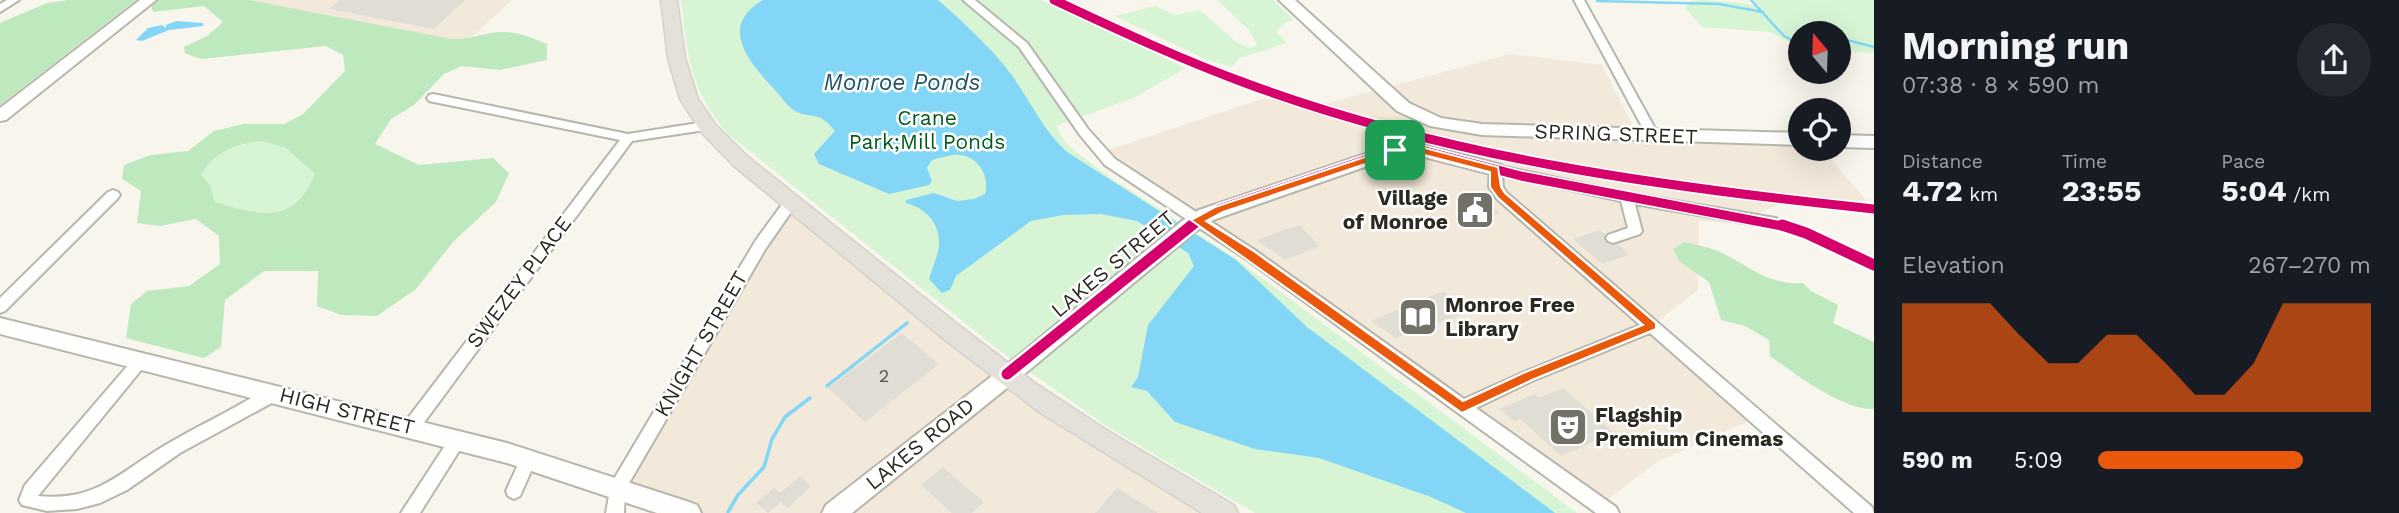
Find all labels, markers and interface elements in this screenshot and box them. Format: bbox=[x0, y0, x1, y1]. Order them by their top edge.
north arrow bbox=[1788, 21, 1852, 84]
map controls bbox=[1788, 21, 1851, 161]
button: share bbox=[2297, 23, 2371, 97]
text: Morning run bbox=[1902, 24, 2129, 68]
water label: Monroe Ponds bbox=[824, 69, 981, 96]
text: 07:38 · 8 × 590 m bbox=[1902, 72, 2099, 99]
button: locate bbox=[1788, 98, 1851, 161]
park label: Crane Park;Mill Ponds bbox=[849, 105, 1005, 154]
street label: SPRING STREET bbox=[1534, 118, 1698, 149]
pin bbox=[1365, 120, 1425, 180]
icon: arrive bbox=[1376, 131, 1414, 169]
text: Distance bbox=[1902, 150, 1983, 173]
text: Time bbox=[2062, 150, 2107, 173]
text: Pace bbox=[2221, 150, 2265, 173]
text: 4.72 bbox=[1902, 173, 1963, 208]
text: 23:55 bbox=[2062, 173, 2141, 208]
text: 5:04 bbox=[2221, 173, 2287, 208]
text: km bbox=[1963, 183, 1998, 206]
text: /km bbox=[2287, 183, 2330, 206]
place label: Village of Monroe bbox=[1343, 185, 1448, 234]
public building icon: Village of Monroe bbox=[1454, 189, 1496, 231]
street label: LAKES STREET bbox=[1046, 205, 1180, 322]
street label: SWEZEY PLACE bbox=[461, 211, 576, 352]
text: Elevation bbox=[1902, 252, 2005, 279]
text: 267–270 m bbox=[2248, 252, 2371, 279]
street label: KNIGHT STREET bbox=[649, 266, 753, 421]
place label: Monroe Free Library bbox=[1445, 292, 1575, 341]
library icon: Monroe Free Library bbox=[1397, 296, 1439, 338]
house number: 2 bbox=[879, 365, 889, 386]
street label: HIGH STREET bbox=[277, 382, 418, 439]
street label: LAKES ROAD bbox=[860, 392, 979, 495]
place label: Flagship Premium Cinemas bbox=[1595, 402, 1783, 451]
theatre icon: Flagship Premium Cinemas bbox=[1547, 406, 1589, 448]
text: 590 m bbox=[1902, 447, 1973, 474]
text: 5:09 bbox=[2014, 447, 2063, 474]

